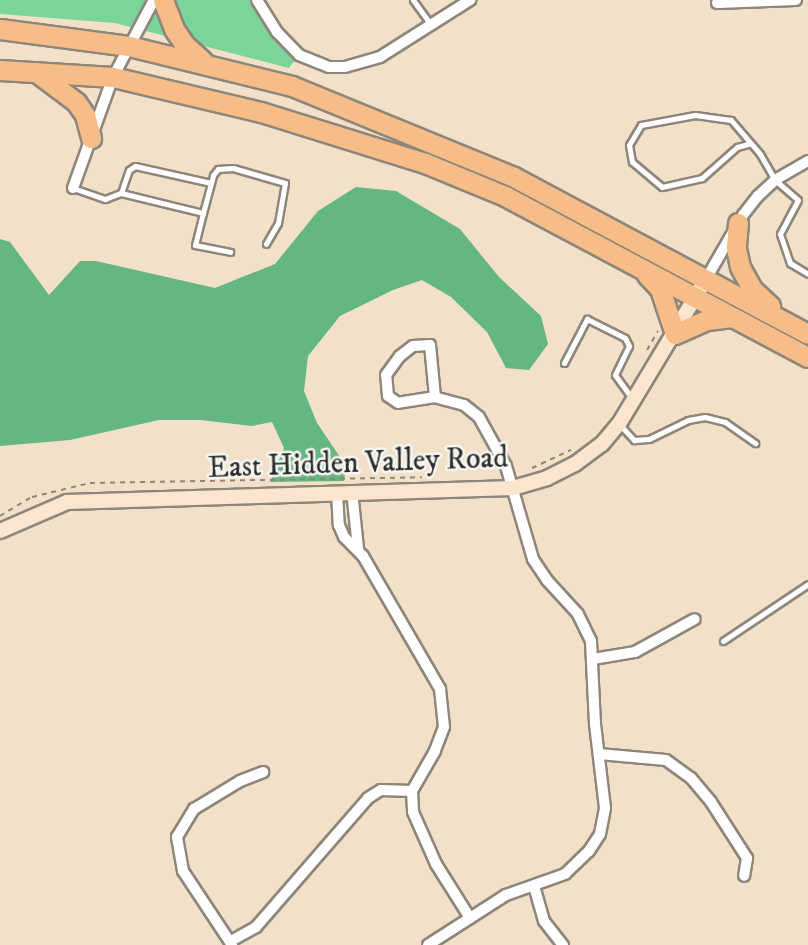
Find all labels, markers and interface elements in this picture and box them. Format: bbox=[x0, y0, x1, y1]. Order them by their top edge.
street label: East Hidden Valley Road bbox=[207, 441, 509, 487]

